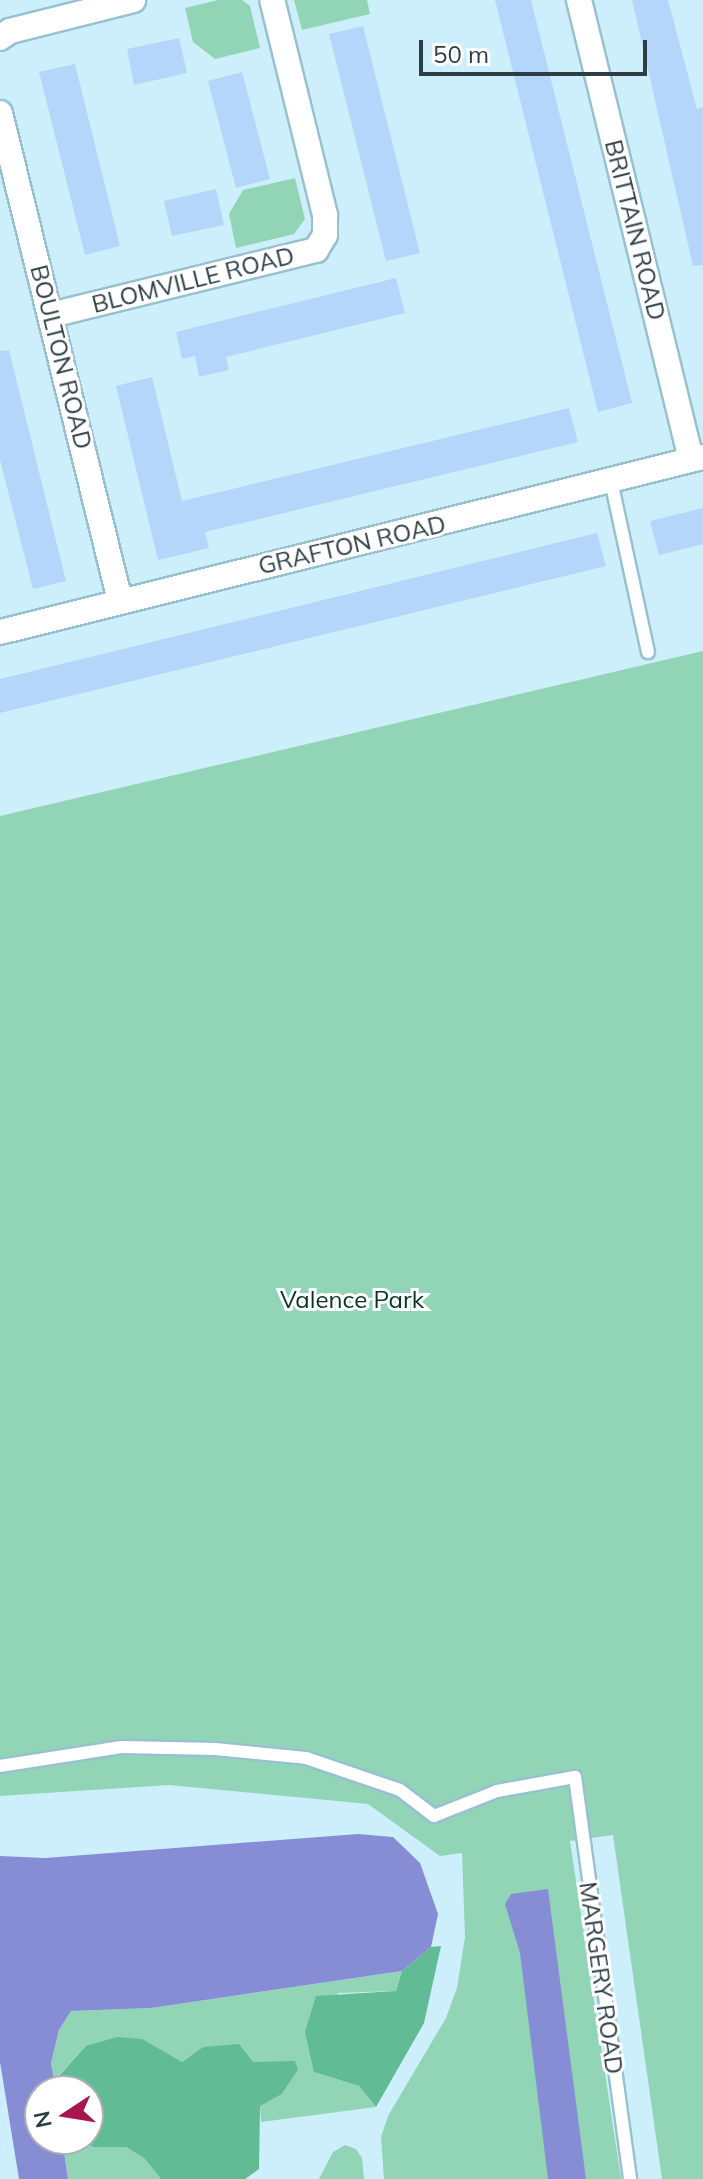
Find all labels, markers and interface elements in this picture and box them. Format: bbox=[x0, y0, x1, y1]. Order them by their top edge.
scale bar bbox=[423, 24, 651, 74]
text: 50 m bbox=[433, 39, 489, 69]
street label: BRITTAIN ROAD bbox=[599, 137, 671, 323]
street label: BLOMVILLE ROAD bbox=[89, 241, 297, 319]
street label: BOULTON ROAD bbox=[24, 262, 98, 452]
street label: GRAFTON ROAD bbox=[255, 509, 449, 581]
park label: Valence Park bbox=[280, 1286, 424, 1314]
street label: MARGERY ROAD bbox=[573, 1880, 629, 2076]
north arrow bbox=[24, 2075, 104, 2155]
text: N bbox=[27, 2109, 58, 2131]

